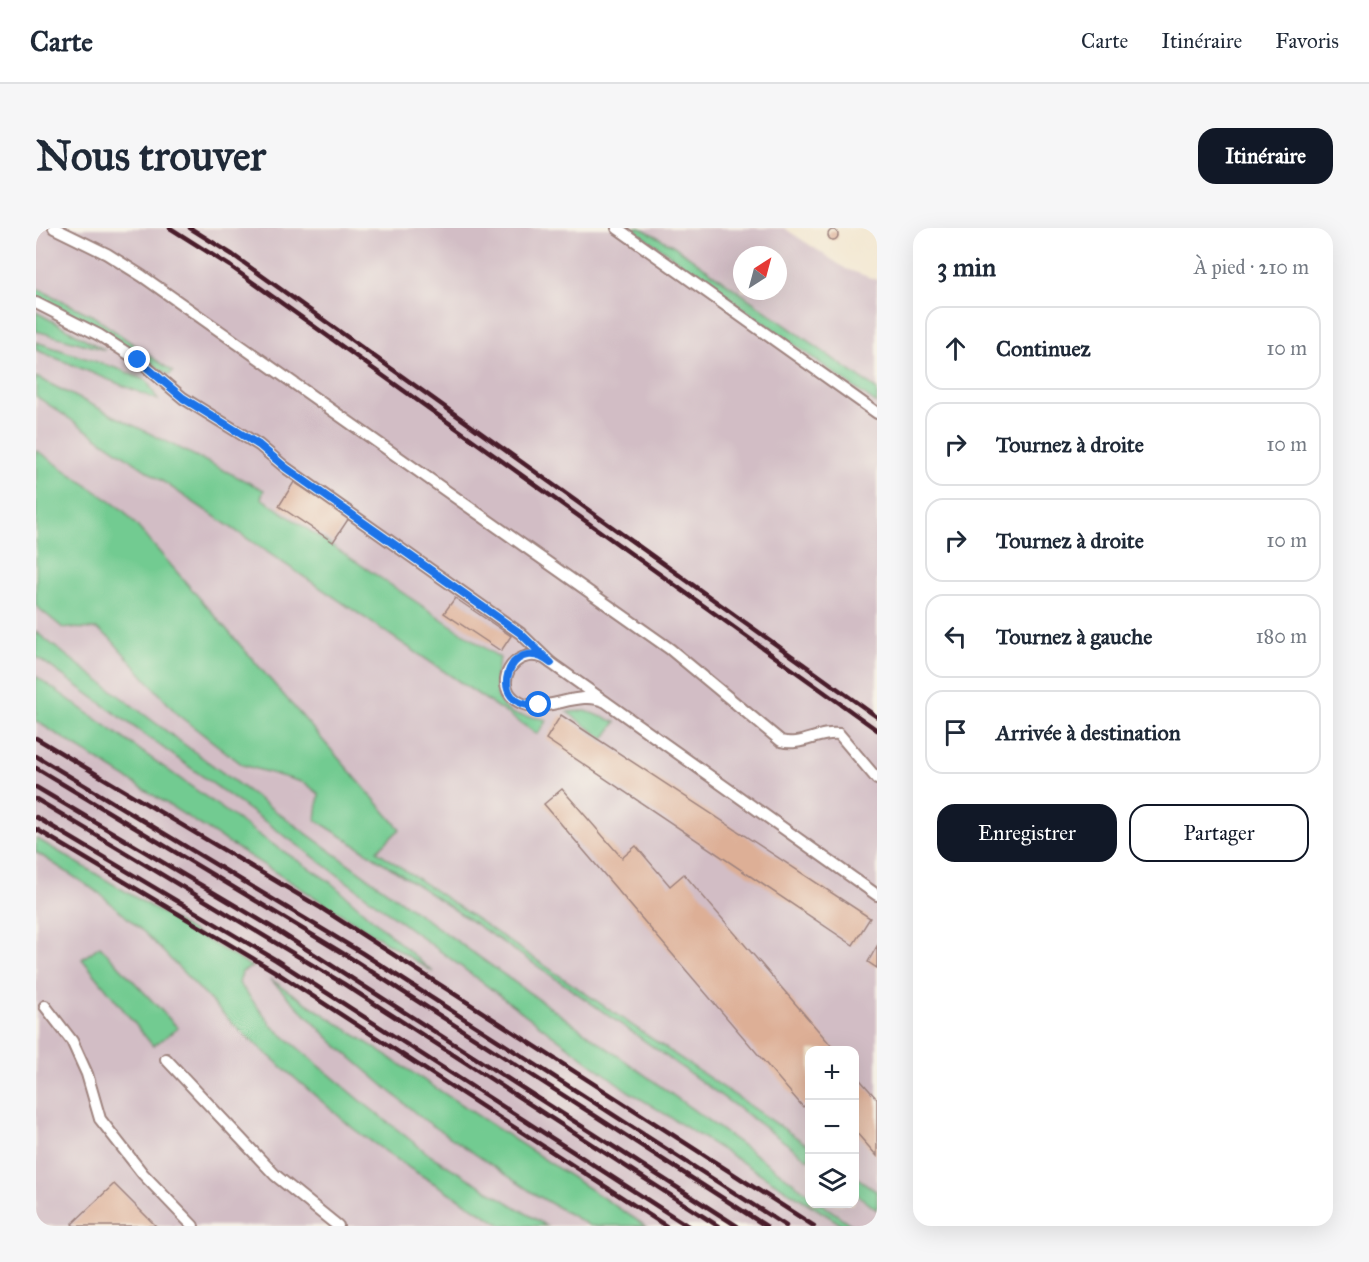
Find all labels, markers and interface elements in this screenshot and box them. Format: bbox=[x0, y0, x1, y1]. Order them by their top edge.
text: Carte bbox=[30, 24, 93, 59]
text: Carte bbox=[1081, 28, 1128, 54]
text: Itinéraire bbox=[1161, 28, 1242, 54]
text: Favoris bbox=[1275, 28, 1339, 54]
button: Itinéraire bbox=[1198, 128, 1333, 184]
text: Nous trouver bbox=[36, 130, 266, 182]
north arrow bbox=[733, 246, 787, 300]
text: 3 min bbox=[937, 251, 996, 283]
text: À pied · 210 m bbox=[1194, 255, 1309, 279]
icon: ahead bbox=[939, 332, 972, 365]
text: Continuez bbox=[996, 335, 1091, 362]
text: 10 m bbox=[1266, 336, 1307, 360]
route end bbox=[124, 346, 150, 372]
icon: right bbox=[939, 428, 972, 461]
text: Tournez à droite bbox=[996, 431, 1144, 458]
text: 10 m bbox=[1266, 432, 1307, 456]
icon: right bbox=[939, 524, 972, 557]
text: Tournez à droite bbox=[996, 527, 1144, 554]
text: 10 m bbox=[1266, 528, 1307, 552]
icon: left bbox=[939, 620, 972, 653]
text: Tournez à gauche bbox=[996, 623, 1152, 650]
text: 180 m bbox=[1256, 624, 1307, 648]
route start bbox=[525, 691, 551, 717]
icon: arrive bbox=[939, 716, 972, 749]
text: Arrivée à destination bbox=[996, 719, 1181, 746]
button: Enregistrer bbox=[937, 804, 1117, 862]
button: Partager bbox=[1129, 804, 1309, 862]
map controls bbox=[805, 1046, 859, 1208]
button: + bbox=[805, 1046, 859, 1100]
button: − bbox=[805, 1100, 859, 1154]
button: layers bbox=[805, 1154, 859, 1208]

